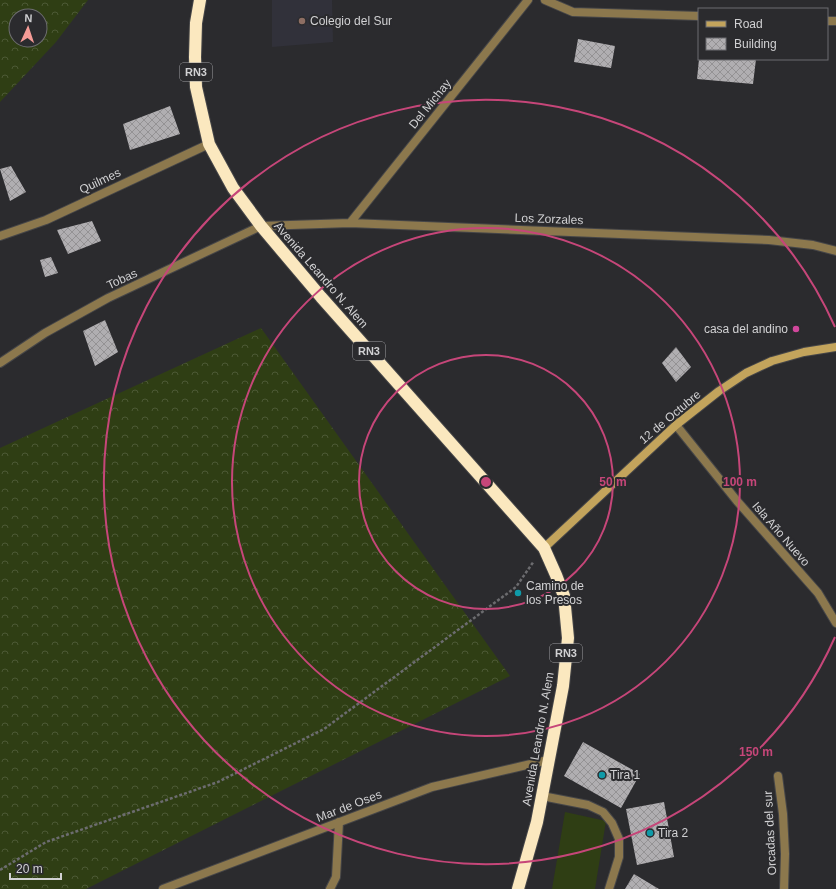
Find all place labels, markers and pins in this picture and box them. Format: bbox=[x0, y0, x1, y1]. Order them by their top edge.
place label: Colegio del Sur bbox=[310, 14, 392, 28]
marker: Colegio del Sur bbox=[297, 16, 307, 26]
place label: casa del andino bbox=[704, 322, 788, 336]
marker: casa del andino bbox=[791, 324, 801, 334]
centre of rings bbox=[479, 475, 493, 489]
place label: Camino de los Presos bbox=[526, 579, 584, 607]
marker: Camino de los Presos bbox=[513, 588, 523, 598]
place label: Tira 1 bbox=[610, 768, 641, 782]
marker: Tira 1 bbox=[597, 770, 607, 780]
place label: Tira 2 bbox=[658, 826, 689, 840]
marker: Tira 2 bbox=[645, 828, 655, 838]

